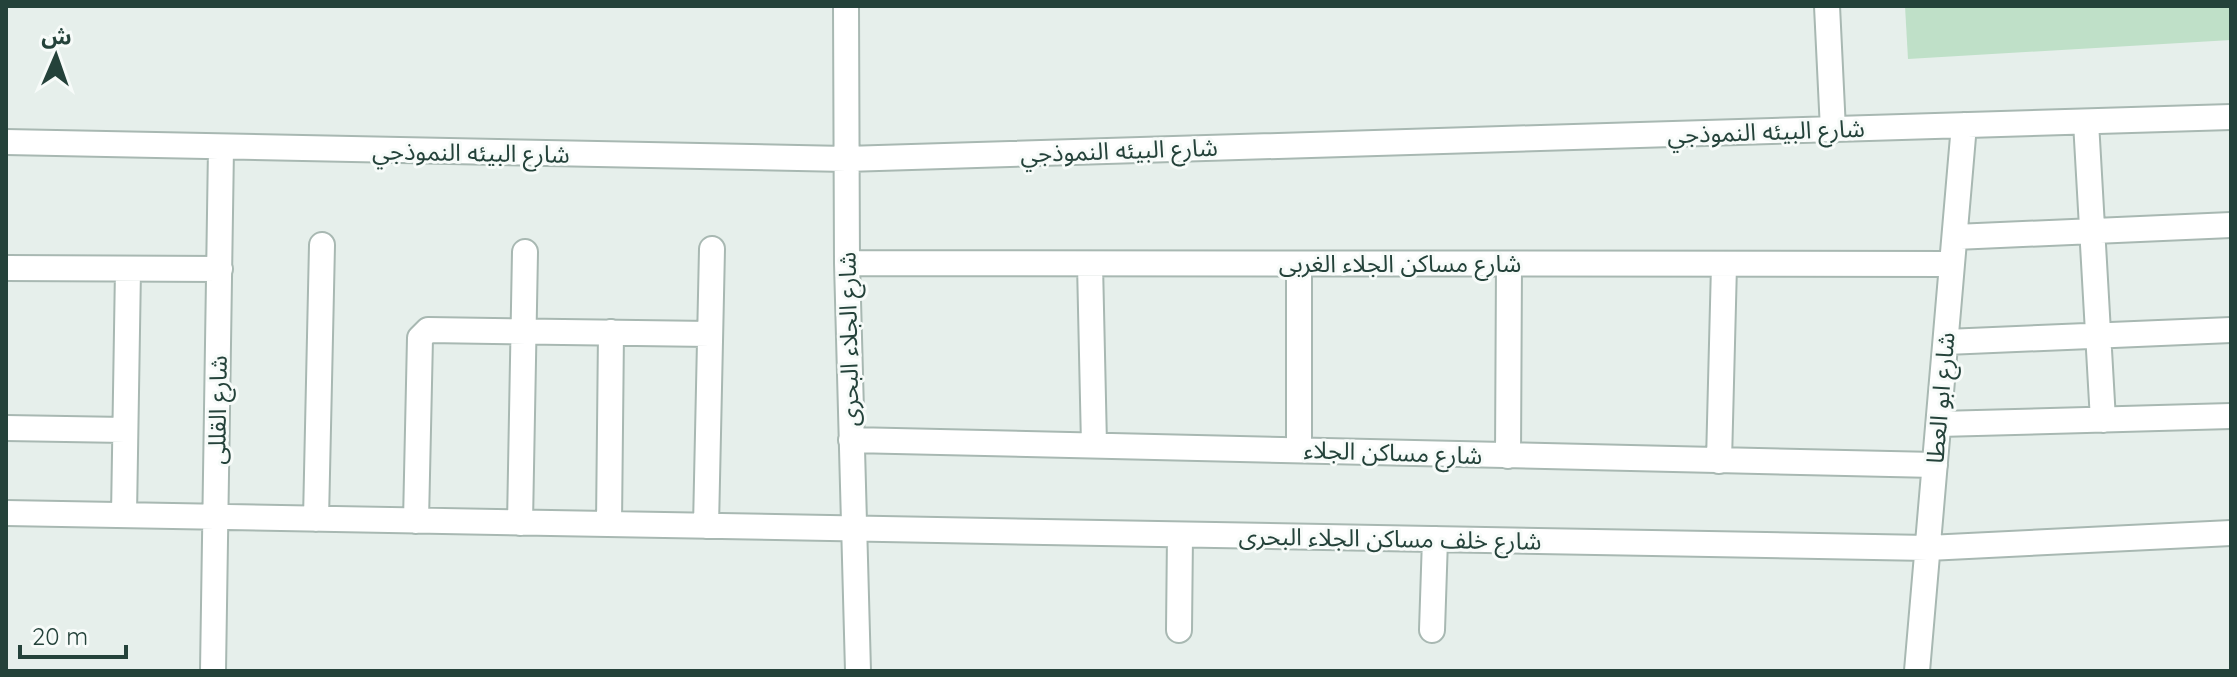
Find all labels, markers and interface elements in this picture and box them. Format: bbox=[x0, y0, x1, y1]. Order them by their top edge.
north arrow bbox=[16, 16, 96, 96]
text: ش bbox=[41, 21, 72, 51]
street label: شارع البيئه النموذجي bbox=[1667, 113, 1865, 154]
street label: شارع البيئه النموذجي bbox=[1020, 132, 1218, 173]
street label: شارع البيئه النموذجي bbox=[372, 135, 570, 173]
street label: شارع مساكن الجلاء الغربى bbox=[1279, 248, 1521, 281]
street label: شارع الجلاء البحرى bbox=[831, 251, 868, 427]
street label: شارع ابو العطا bbox=[1919, 331, 1964, 465]
street label: شارع القللى bbox=[201, 355, 236, 465]
street label: شارع مساكن الجلاء bbox=[1303, 434, 1483, 473]
street label: شارع خلف مساكن الجلاء البحرى bbox=[1238, 520, 1542, 559]
scale bar bbox=[20, 609, 126, 659]
text: 20 m bbox=[32, 621, 88, 651]

